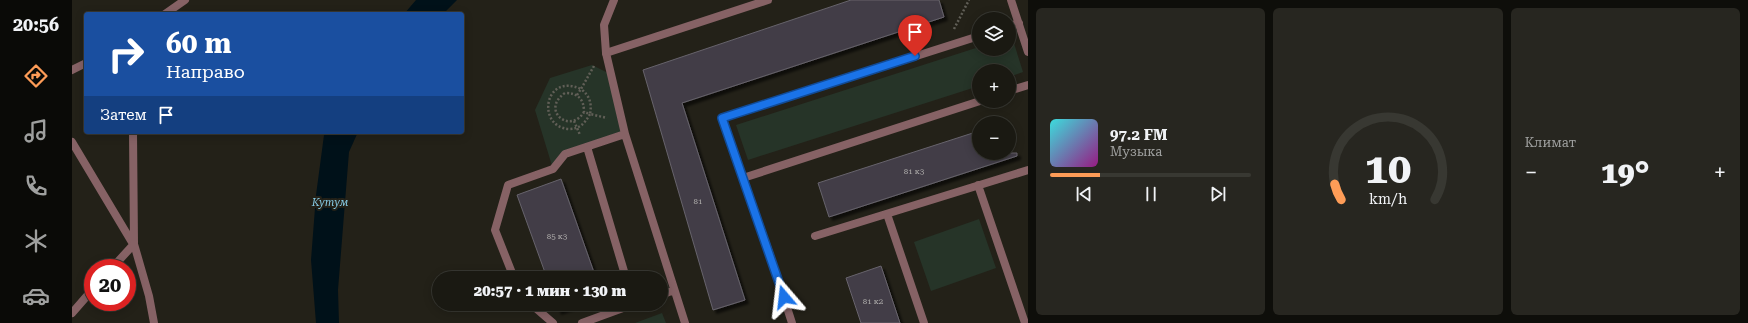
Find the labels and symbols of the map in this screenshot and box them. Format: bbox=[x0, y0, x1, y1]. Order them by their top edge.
pin bbox=[898, 15, 932, 56]
house number: 81 к3 bbox=[904, 167, 925, 176]
water label: Кутум bbox=[311, 196, 349, 209]
house number: 81 bbox=[694, 197, 703, 206]
house number: 85 к3 bbox=[547, 232, 568, 241]
speed limit sign: 20 bbox=[84, 259, 136, 311]
position arrow bbox=[763, 276, 805, 318]
house number: 81 к2 bbox=[863, 297, 884, 306]

